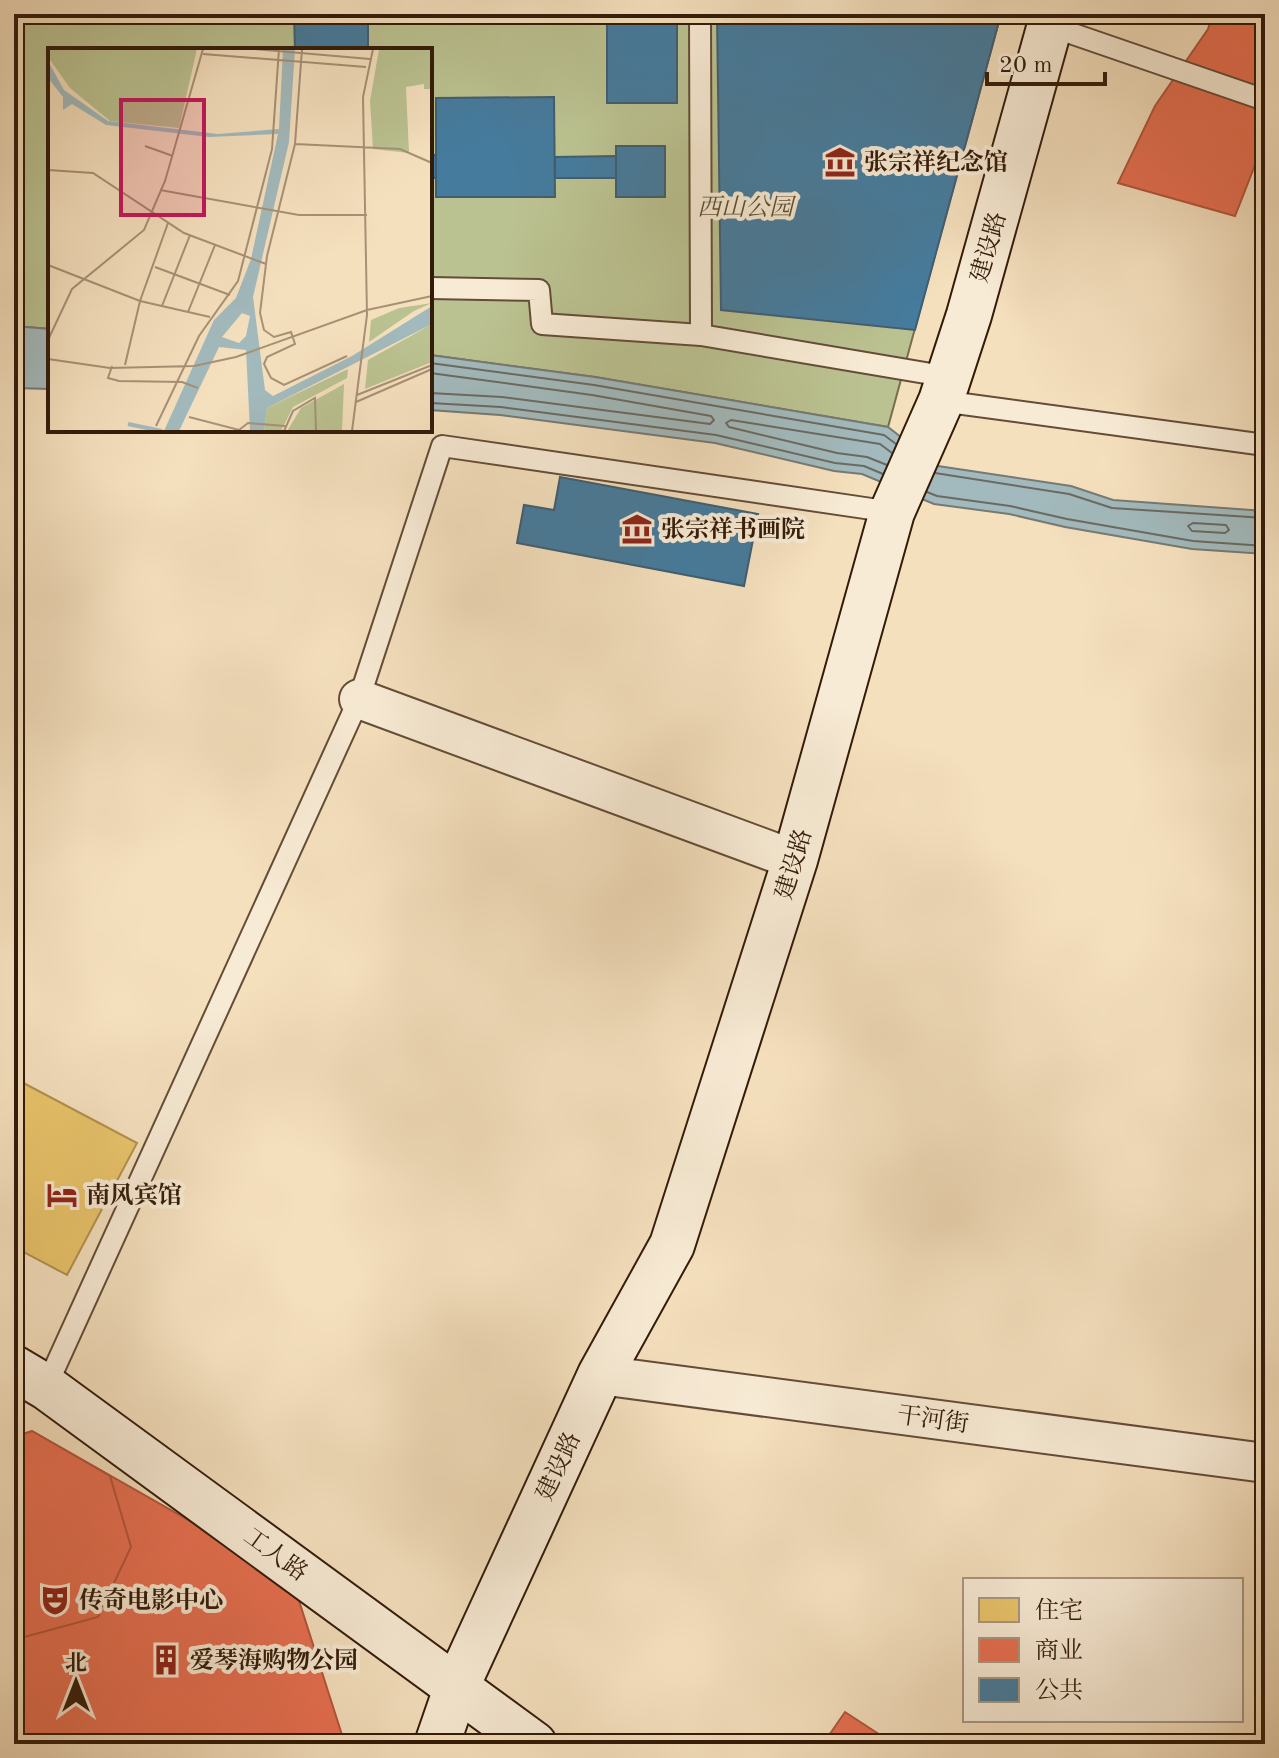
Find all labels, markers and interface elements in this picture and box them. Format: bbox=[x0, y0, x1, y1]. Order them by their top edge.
scale bar bbox=[987, 36, 1105, 86]
inset map bbox=[48, 48, 432, 432]
text: 20 m bbox=[999, 54, 1053, 78]
museum icon: 张宗祥纪念馆 bbox=[823, 145, 857, 179]
place label: 张宗祥纪念馆 bbox=[864, 149, 1008, 176]
park label: 西山公园 bbox=[697, 195, 797, 221]
street label: 建设路 bbox=[966, 209, 1011, 285]
museum icon: 张宗祥书画院 bbox=[620, 512, 654, 546]
place label: 张宗祥书画院 bbox=[661, 516, 805, 543]
street label: 建设路 bbox=[770, 826, 817, 903]
hotel icon: 南风宾馆 bbox=[45, 1178, 79, 1212]
place label: 南风宾馆 bbox=[86, 1182, 182, 1209]
street label: 干河街 bbox=[895, 1401, 970, 1438]
street label: 建设路 bbox=[531, 1428, 586, 1505]
street label: 工人路 bbox=[239, 1522, 313, 1586]
legend bbox=[963, 1578, 1243, 1722]
theatre icon: 传奇电影中心 bbox=[38, 1583, 72, 1617]
place label: 传奇电影中心 bbox=[79, 1587, 223, 1614]
text: 住宅 bbox=[1035, 1597, 1083, 1624]
text: 商业 bbox=[1035, 1637, 1083, 1664]
north arrow bbox=[36, 1642, 116, 1722]
building icon: 爱琴海购物公园 bbox=[149, 1643, 183, 1677]
place label: 爱琴海购物公园 bbox=[190, 1647, 358, 1674]
text: 北 bbox=[65, 1652, 87, 1675]
text: 公共 bbox=[1035, 1678, 1083, 1704]

